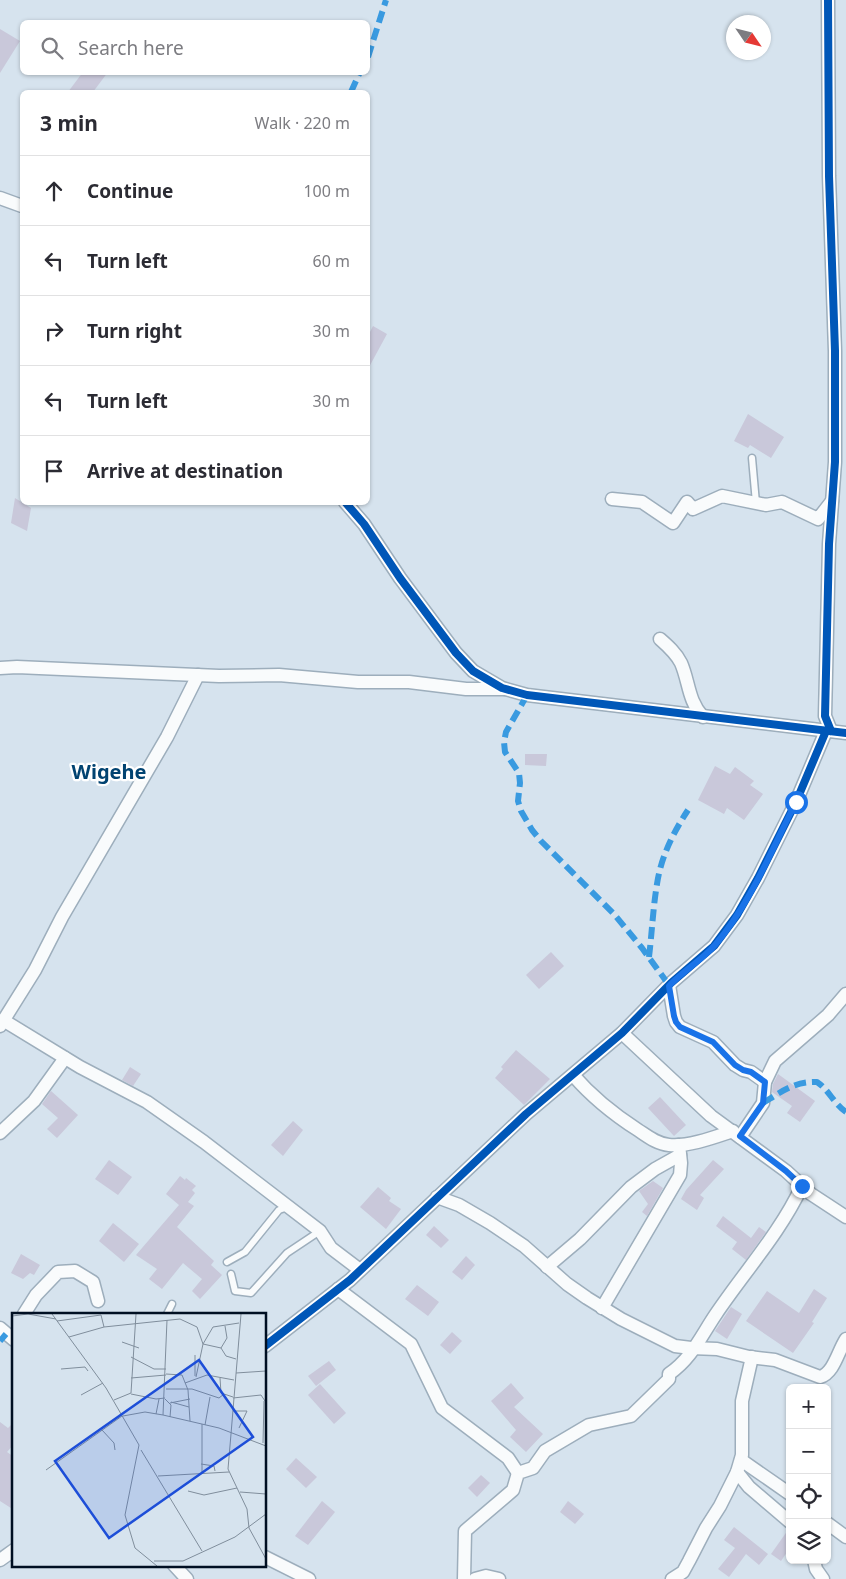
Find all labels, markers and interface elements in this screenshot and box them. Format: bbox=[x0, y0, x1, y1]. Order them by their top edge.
north arrow bbox=[726, 15, 771, 60]
search box bbox=[20, 20, 370, 75]
icon: search bbox=[38, 34, 66, 62]
text: Search here bbox=[78, 35, 184, 61]
text: 3 min bbox=[40, 109, 98, 137]
text: Walk · 220 m bbox=[255, 112, 350, 134]
icon: ahead bbox=[40, 177, 68, 205]
text: Continue bbox=[87, 178, 173, 204]
text: 100 m bbox=[303, 180, 350, 202]
icon: left bbox=[40, 247, 68, 275]
text: Turn left bbox=[87, 248, 168, 274]
text: 60 m bbox=[313, 250, 350, 272]
icon: right bbox=[40, 317, 68, 345]
text: Turn right bbox=[87, 318, 182, 344]
text: 30 m bbox=[313, 320, 350, 342]
icon: left bbox=[40, 387, 68, 415]
text: Turn left bbox=[87, 388, 168, 414]
text: 30 m bbox=[313, 390, 350, 412]
icon: arrive bbox=[40, 457, 68, 485]
text: Arrive at destination bbox=[87, 458, 283, 484]
district label: Wigehe bbox=[72, 758, 146, 785]
route start bbox=[785, 791, 808, 814]
route end bbox=[791, 1175, 814, 1198]
inset map bbox=[12, 1313, 266, 1566]
map controls bbox=[786, 1384, 831, 1564]
button: + bbox=[786, 1384, 831, 1429]
button: − bbox=[786, 1429, 831, 1474]
button: locate bbox=[786, 1474, 831, 1519]
button: layers bbox=[786, 1519, 831, 1564]

